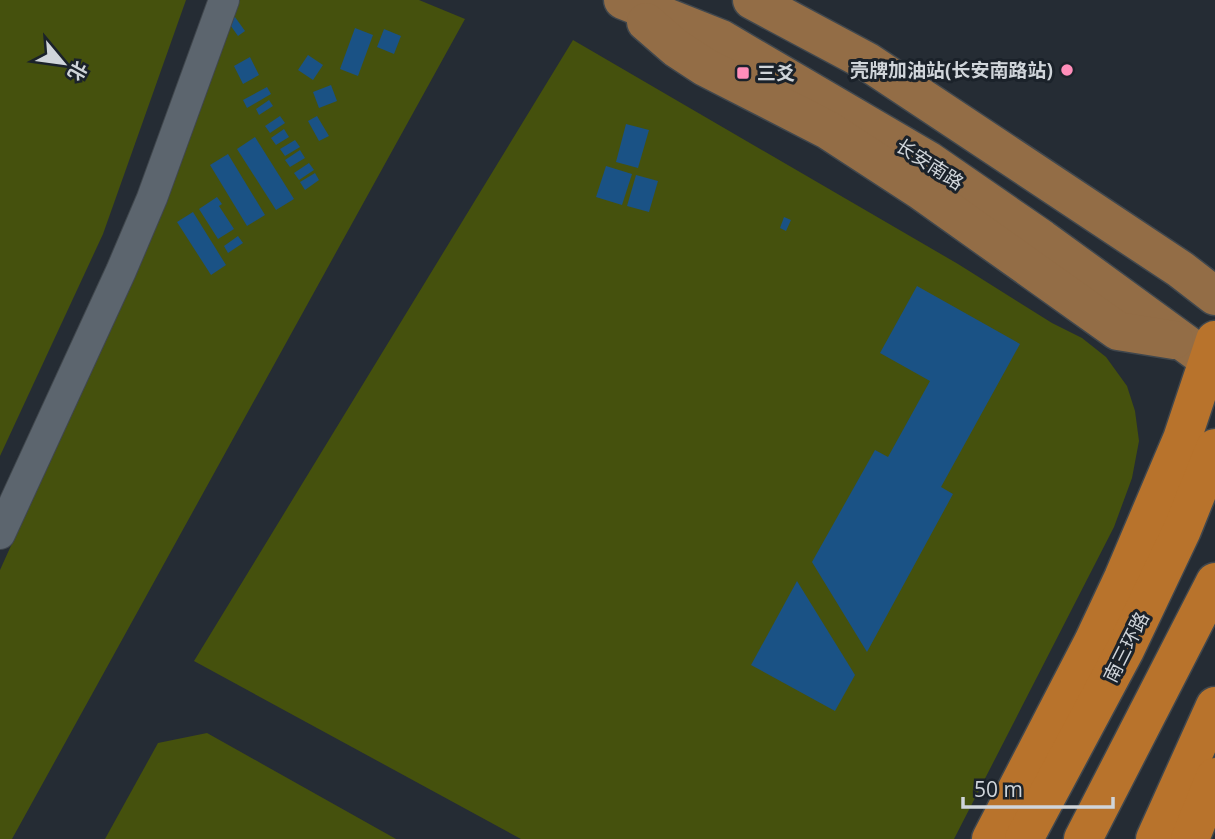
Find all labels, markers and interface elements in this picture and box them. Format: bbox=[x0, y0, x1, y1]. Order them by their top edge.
north arrow bbox=[28, 28, 98, 98]
text: 北 bbox=[62, 57, 94, 86]
place label: 壳牌加油站(长安南路站) bbox=[850, 57, 1053, 83]
place label: 三爻 bbox=[757, 60, 795, 86]
marker: 壳牌加油站(长安南路站) bbox=[1059, 62, 1075, 78]
marker: 三爻 bbox=[735, 65, 751, 81]
street label: 长安南路 bbox=[891, 132, 969, 196]
street label: 南三环路 bbox=[1097, 607, 1155, 687]
scale bar bbox=[963, 766, 1114, 810]
text: 50 m bbox=[974, 775, 1023, 803]

